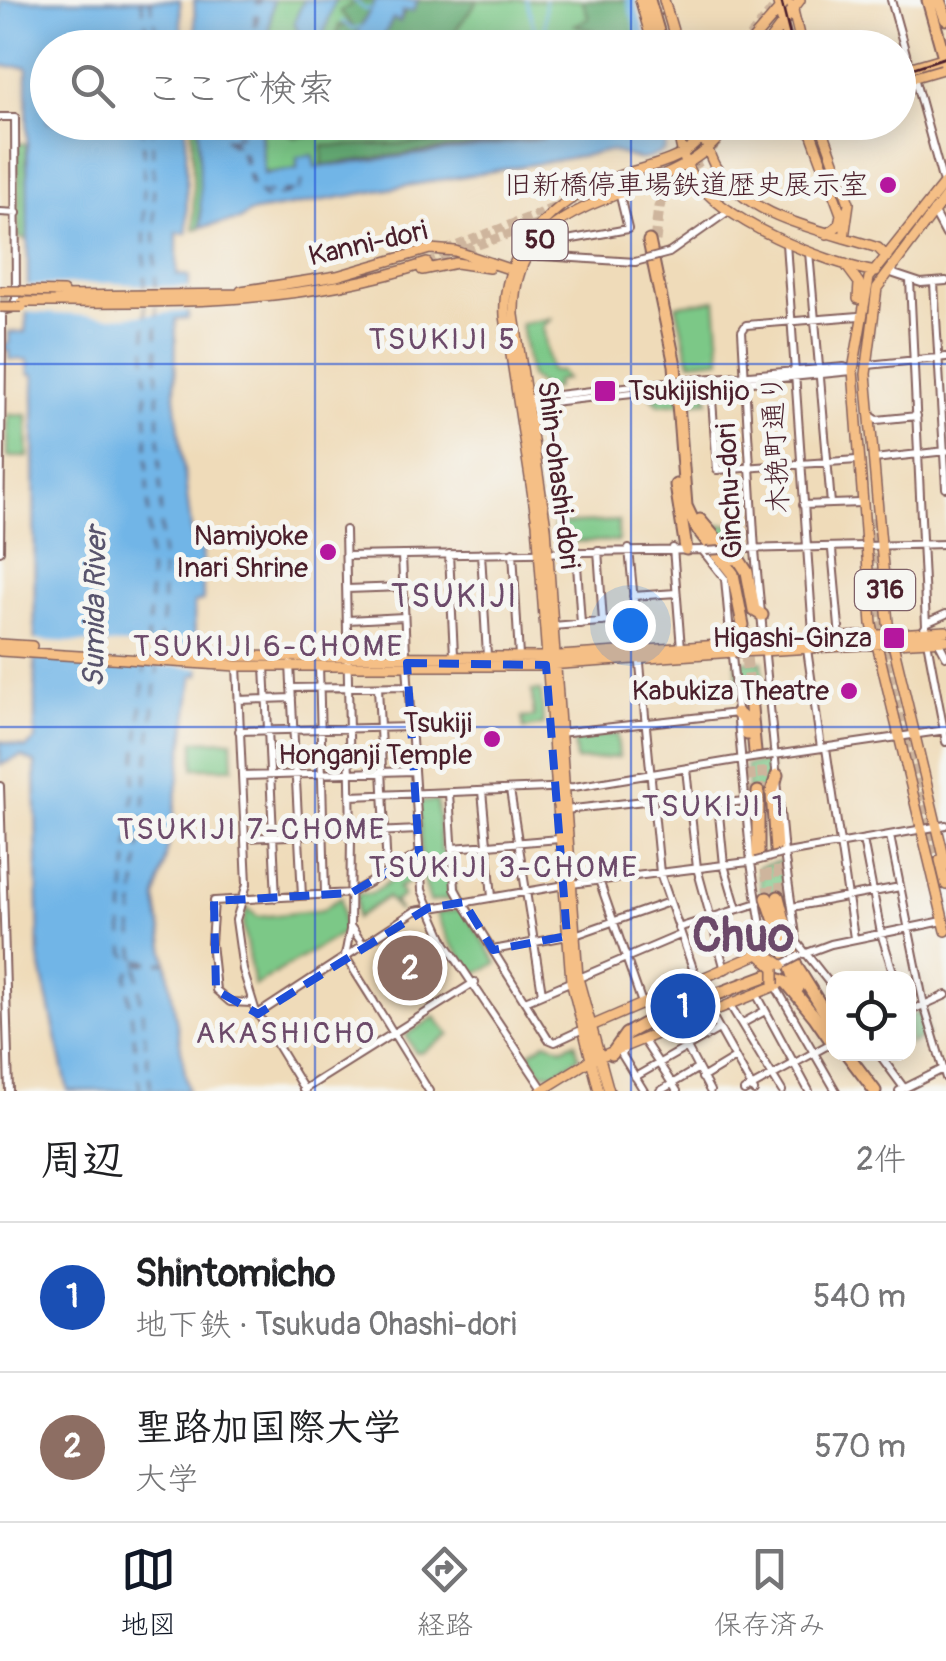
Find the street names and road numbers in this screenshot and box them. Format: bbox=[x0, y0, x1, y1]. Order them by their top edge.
street label: Kanni-dori bbox=[305, 213, 431, 275]
road number: 50 bbox=[512, 220, 568, 260]
street label: 木挽町通り bbox=[755, 373, 797, 515]
street label: Shin-ohashi-dori bbox=[529, 379, 587, 571]
street label: Ginchu-dori bbox=[709, 422, 751, 560]
road number: 316 bbox=[855, 570, 915, 610]

